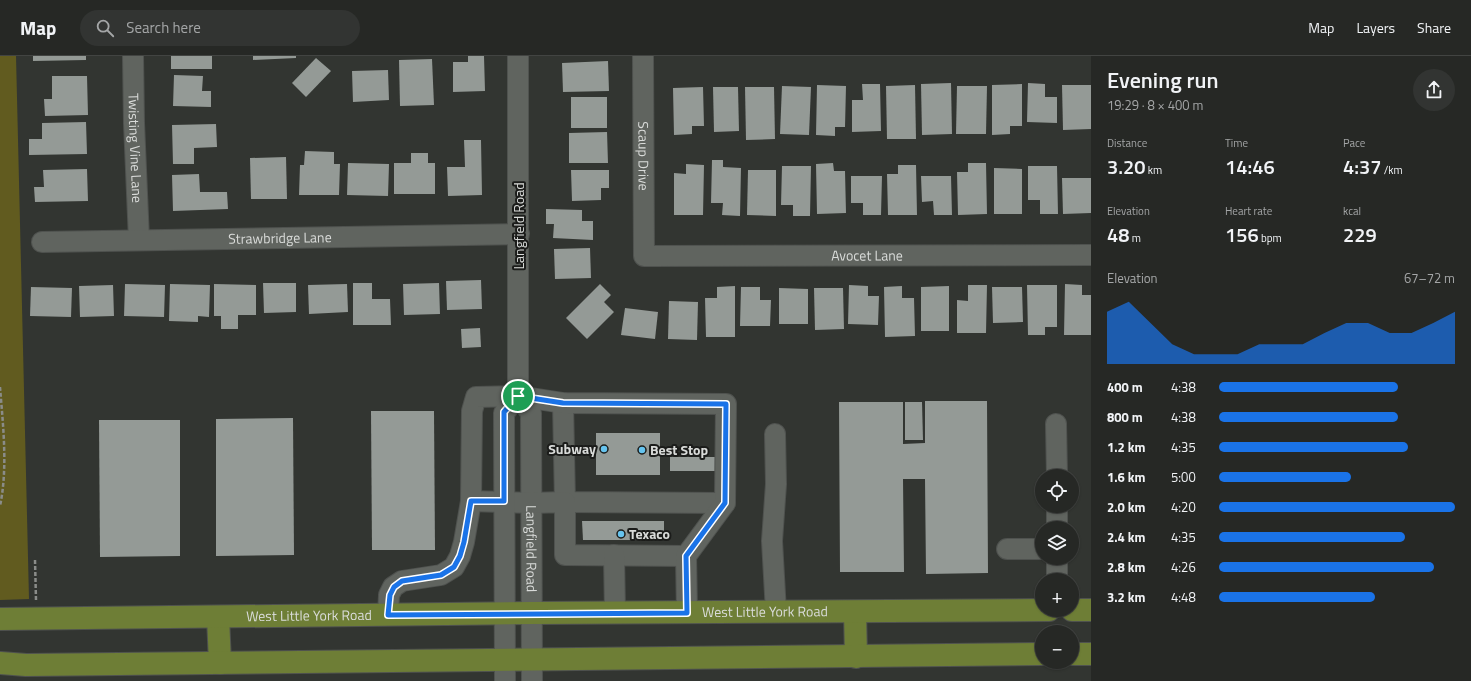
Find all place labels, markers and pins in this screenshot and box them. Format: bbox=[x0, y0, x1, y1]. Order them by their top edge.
pin bbox=[501, 379, 535, 413]
place label: Subway bbox=[548, 438, 596, 459]
place label: Best Stop bbox=[650, 439, 709, 460]
marker: Subway bbox=[599, 444, 609, 454]
marker: Best Stop bbox=[637, 445, 647, 455]
place label: Texaco bbox=[629, 523, 670, 544]
marker: Texaco bbox=[616, 529, 626, 539]

